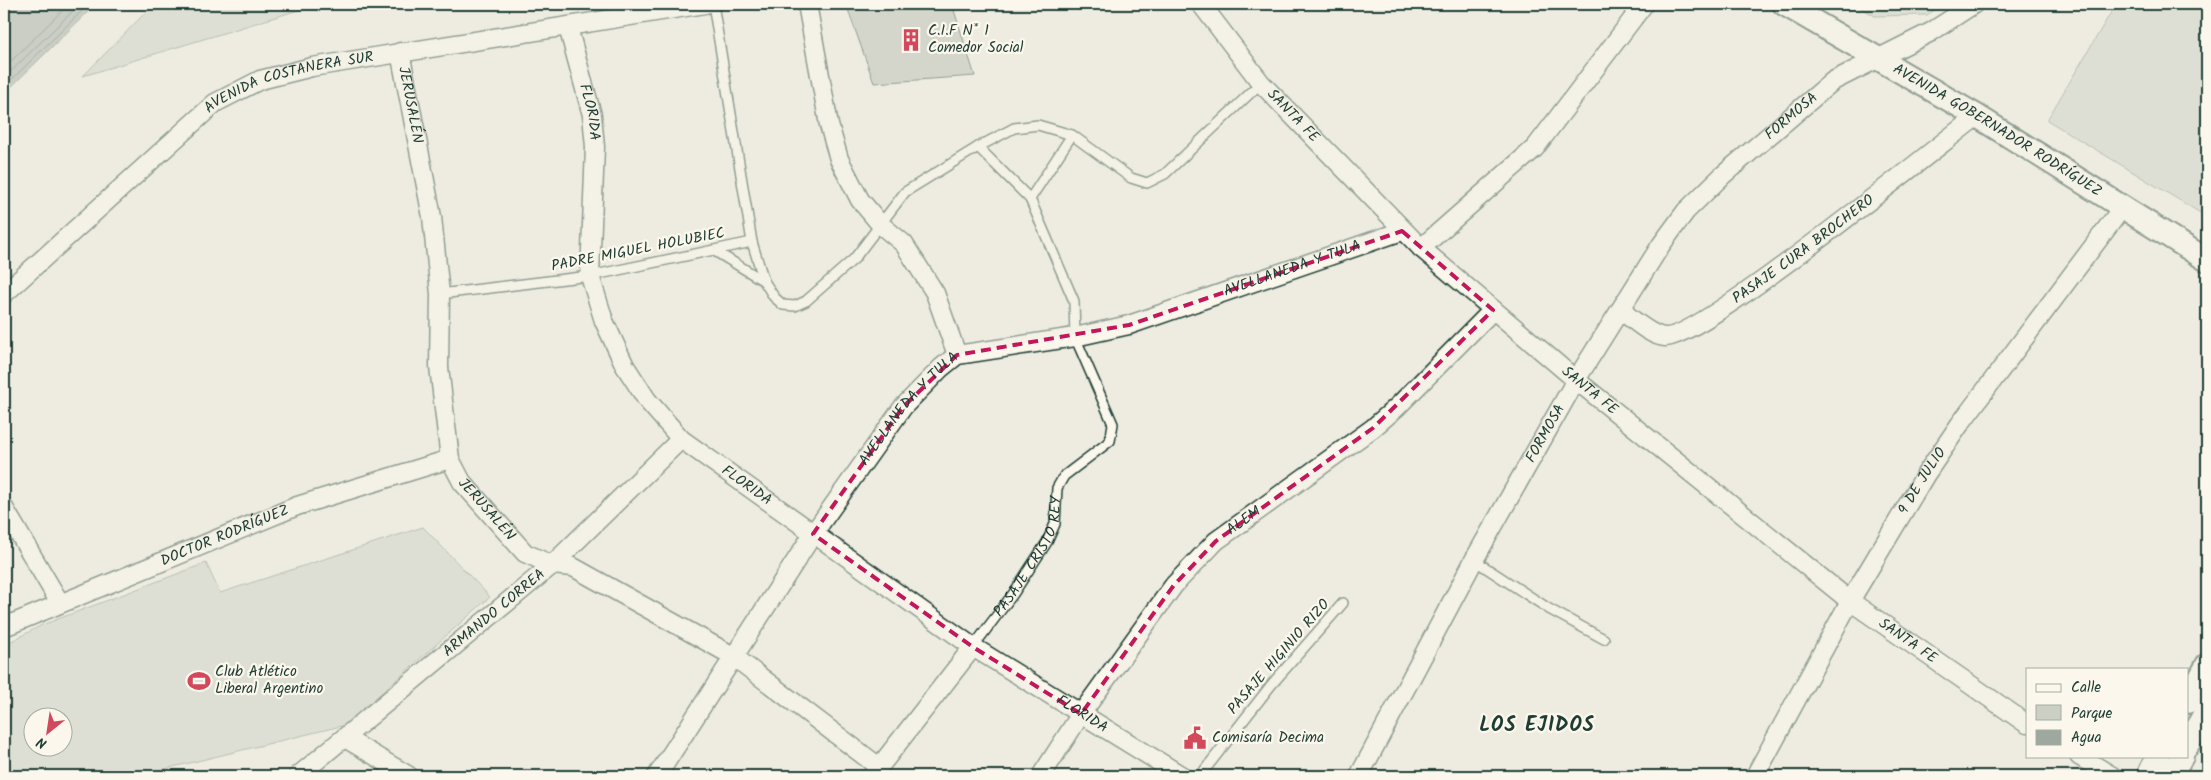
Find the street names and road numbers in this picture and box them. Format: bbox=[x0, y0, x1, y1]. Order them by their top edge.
street label: AVENIDA COSTANERA SUR bbox=[199, 45, 375, 119]
street label: AVENIDA GOBERNADOR RODRÍGUEZ bbox=[1888, 58, 2107, 203]
street label: JERUSALÉN bbox=[391, 65, 429, 145]
street label: FLORIDA bbox=[572, 81, 606, 142]
street label: SANTA FE bbox=[1261, 83, 1326, 149]
street label: FORMOSA bbox=[1759, 87, 1824, 146]
street label: PASAJE CURA BROCHERO bbox=[1727, 189, 1880, 310]
street label: PADRE MIGUEL HOLUBIEC bbox=[549, 221, 727, 279]
street label: AVELLANEDA Y TULA bbox=[1220, 234, 1364, 304]
street label: AVELLANEDA Y TULA bbox=[853, 346, 964, 471]
street label: SANTA FE bbox=[1556, 360, 1624, 422]
street label: FORMOSA bbox=[1519, 400, 1572, 467]
street label: 9 DE JULIO bbox=[1892, 443, 1953, 520]
street label: FLORIDA bbox=[716, 459, 777, 512]
street label: JERUSALÉN bbox=[452, 473, 521, 547]
street label: PASAJE CRISTO REY bbox=[988, 494, 1069, 622]
street label: DOCTOR RODRÍGUEZ bbox=[157, 498, 293, 573]
street label: ALEM bbox=[1221, 500, 1266, 542]
street label: ARMANDO CORREA bbox=[437, 563, 551, 663]
street label: PASAJE HIGINIO RIZO bbox=[1222, 594, 1336, 720]
street label: SANTA FE bbox=[1873, 612, 1943, 671]
street label: FLORIDA bbox=[1051, 689, 1113, 740]

